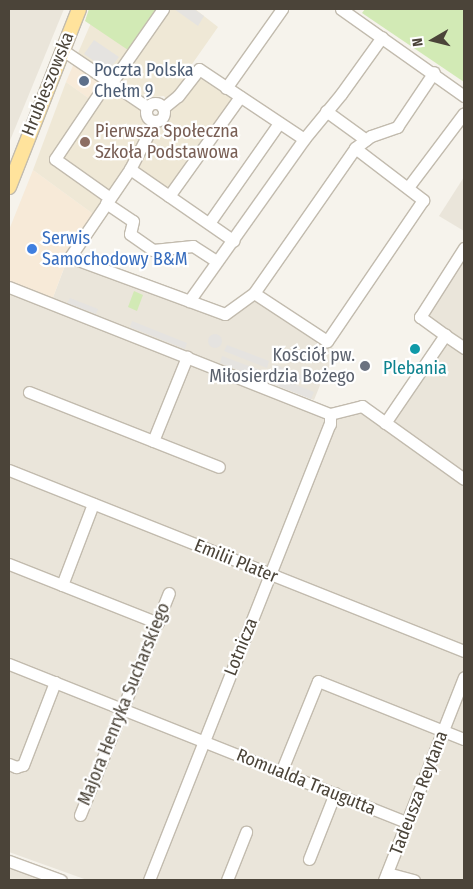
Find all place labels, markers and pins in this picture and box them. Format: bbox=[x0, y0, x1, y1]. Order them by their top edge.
place label: Poczta Polska Chełm 9 bbox=[94, 60, 194, 102]
marker: Poczta Polska Chełm 9 bbox=[78, 75, 90, 87]
place label: Pierwsza Społeczna Szkoła Podstawowa bbox=[95, 121, 239, 163]
marker: Pierwsza Społeczna Szkoła Podstawowa bbox=[79, 136, 91, 148]
place label: Serwis Samochodowy B&M bbox=[42, 228, 187, 270]
marker: Serwis Samochodowy B&M bbox=[26, 243, 38, 255]
marker: Plebania bbox=[409, 343, 421, 355]
place label: Kościół pw. Miłosierdzia Bożego bbox=[209, 345, 355, 388]
place label: Plebania bbox=[383, 357, 447, 379]
marker: Kościół pw. Miłosierdzia Bożego bbox=[359, 360, 371, 372]

